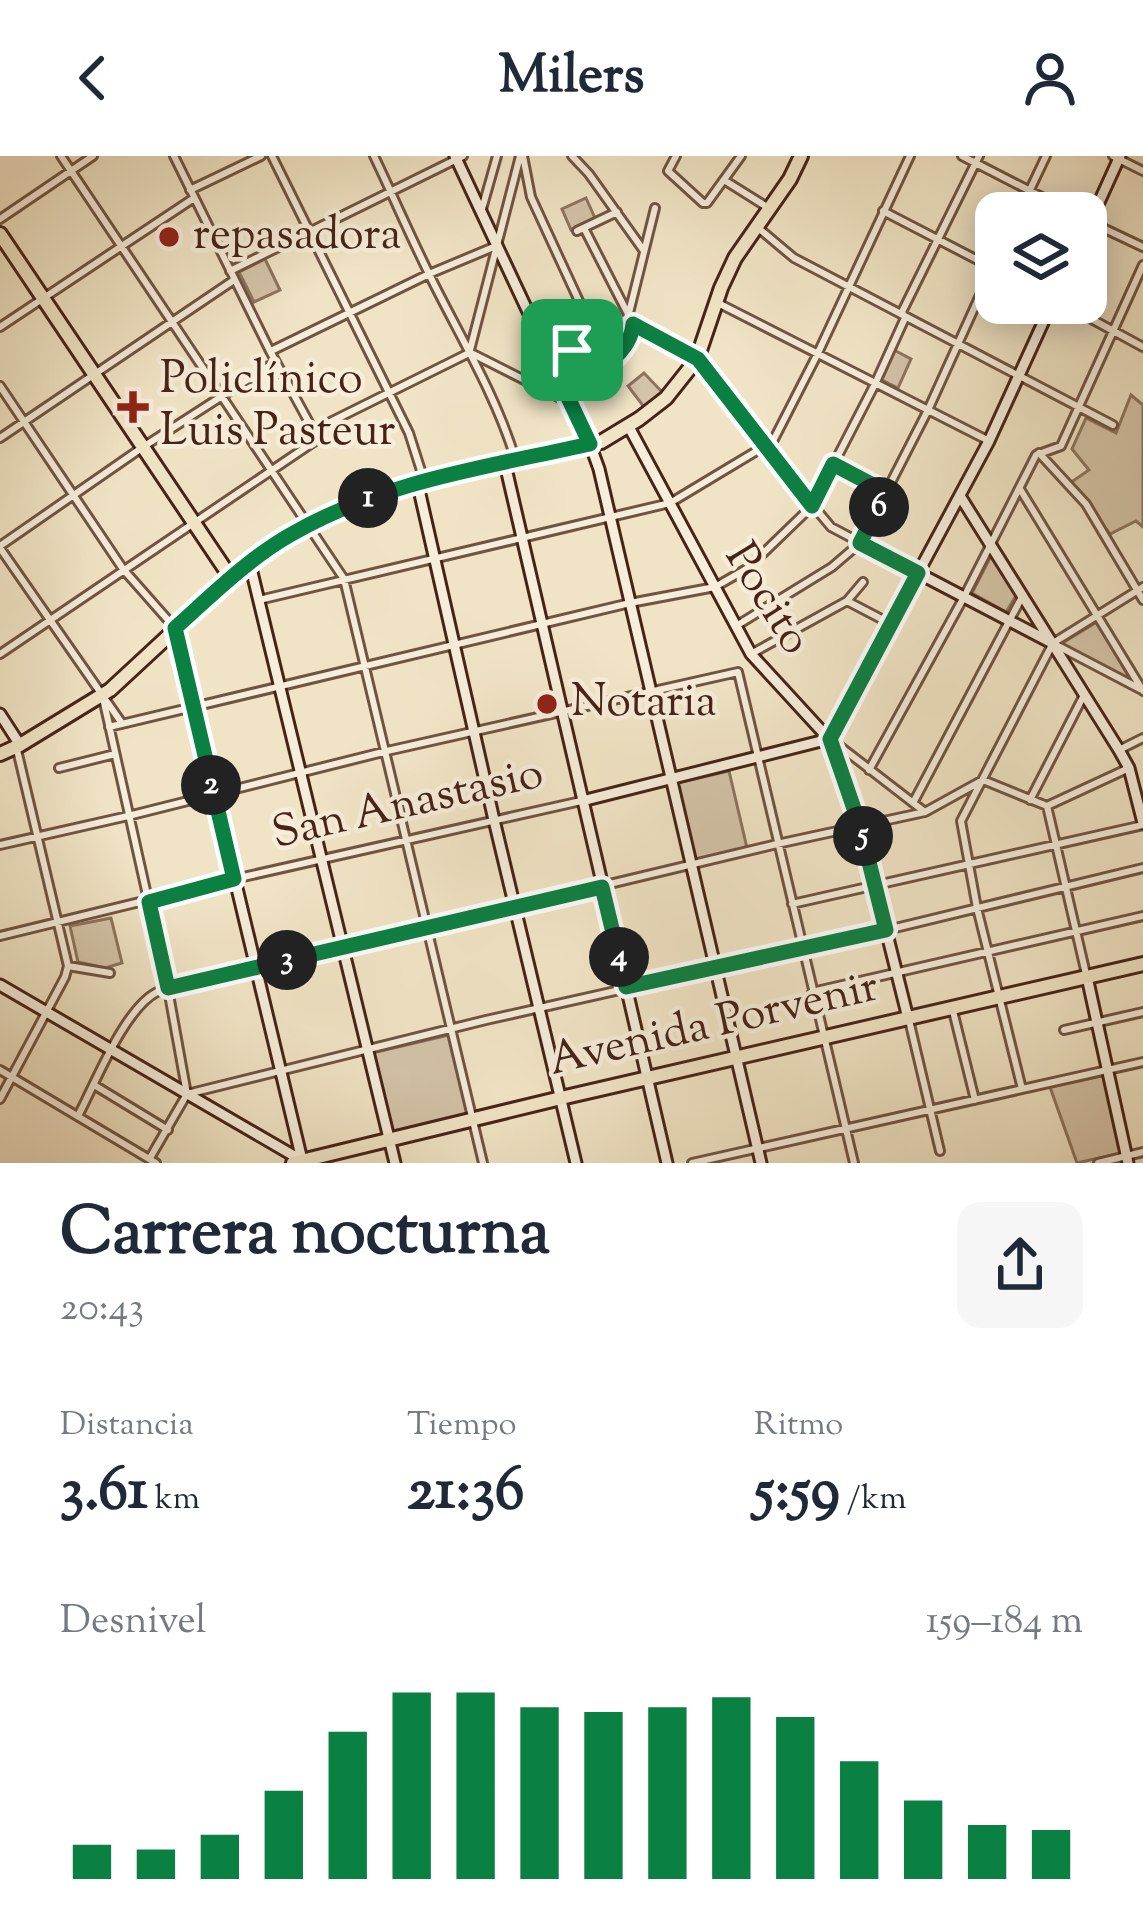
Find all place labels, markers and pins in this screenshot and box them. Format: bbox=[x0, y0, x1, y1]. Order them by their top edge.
place label: repasadora bbox=[193, 205, 401, 270]
marker: repasadora bbox=[156, 224, 182, 250]
pin bbox=[521, 299, 623, 401]
place label: Policlínico Luis Pasteur bbox=[160, 349, 396, 466]
marker: Policlínico Luis Pasteur bbox=[117, 391, 149, 423]
pin: 1 bbox=[338, 468, 398, 528]
pin: 6 bbox=[849, 477, 909, 537]
place label: Notaria bbox=[571, 672, 717, 737]
marker: Notaria bbox=[534, 691, 560, 717]
pin: 2 bbox=[181, 755, 241, 815]
pin: 5 bbox=[833, 806, 893, 866]
pin: 4 bbox=[589, 927, 649, 987]
pin: 3 bbox=[257, 930, 317, 990]

